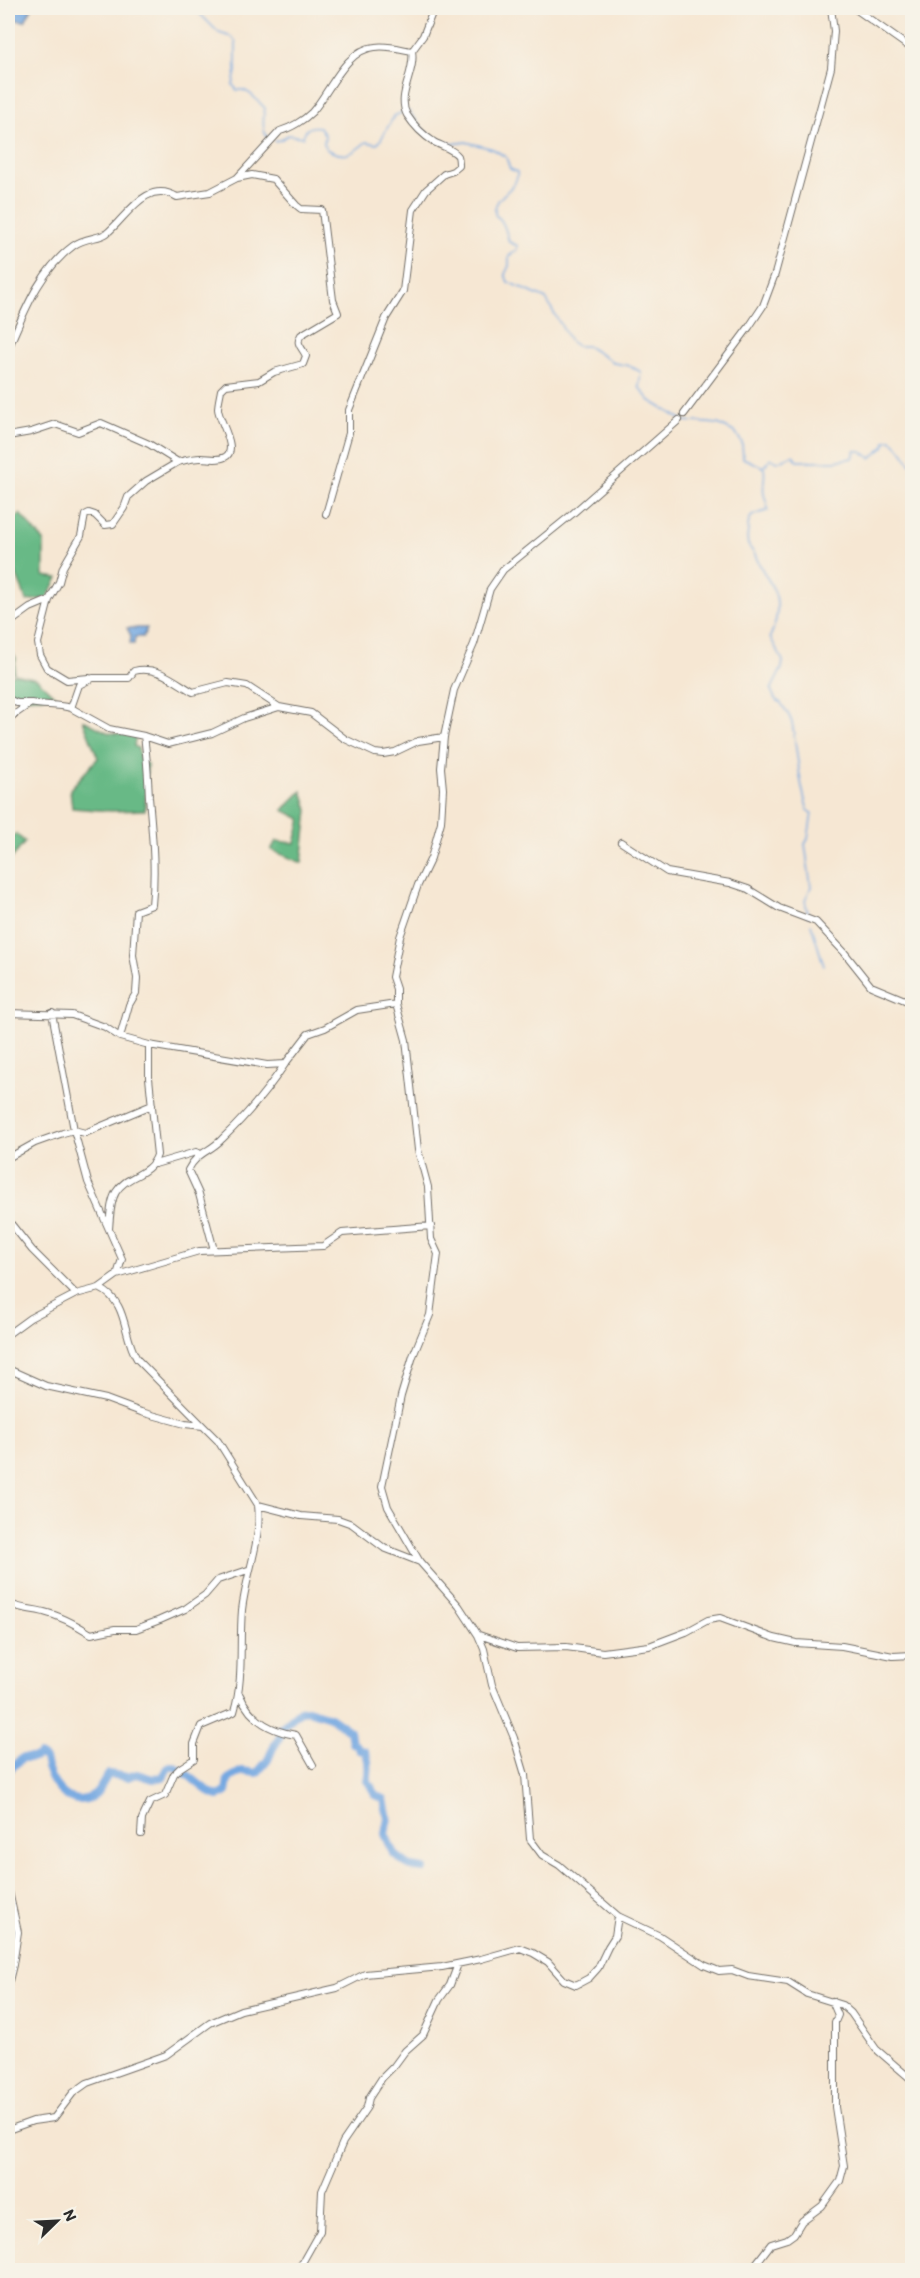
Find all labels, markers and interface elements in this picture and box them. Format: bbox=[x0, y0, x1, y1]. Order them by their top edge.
north arrow bbox=[27, 2191, 87, 2251]
text: N bbox=[59, 2206, 81, 2224]

